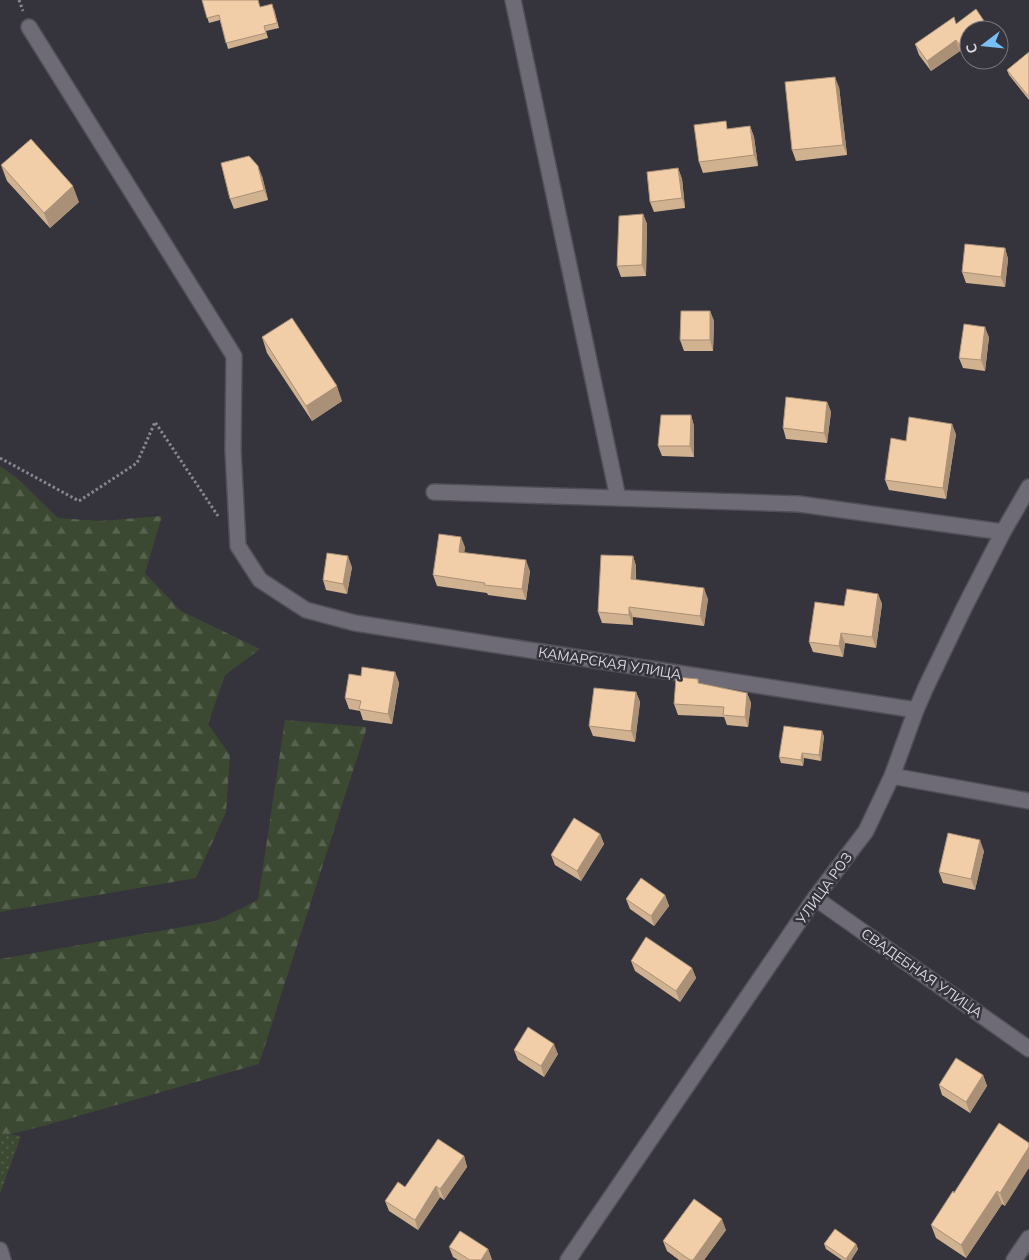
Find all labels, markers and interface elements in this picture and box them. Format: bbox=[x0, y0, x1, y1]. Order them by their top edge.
north arrow bbox=[959, 20, 1009, 70]
text: С bbox=[962, 41, 981, 56]
street label: КАМАРСКАЯ УЛИЦА bbox=[537, 643, 684, 683]
street label: УЛИЦА РОЗ bbox=[791, 849, 856, 928]
street label: СВАДЕБНАЯ УЛИЦА bbox=[858, 924, 987, 1022]

